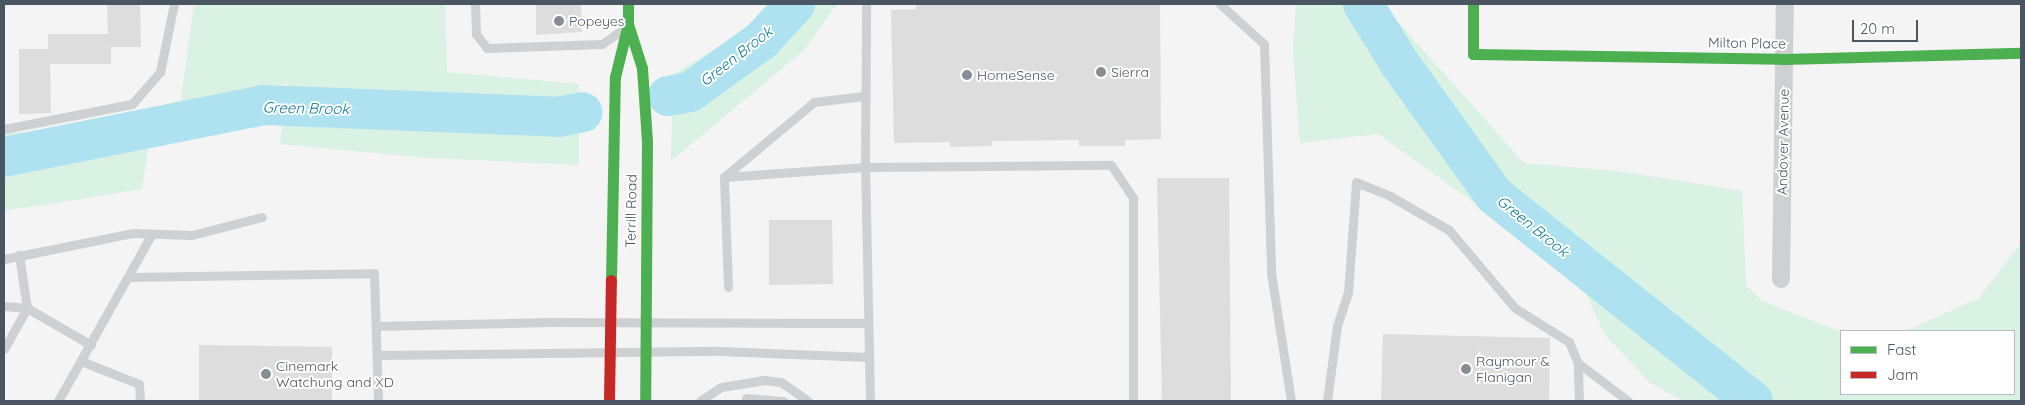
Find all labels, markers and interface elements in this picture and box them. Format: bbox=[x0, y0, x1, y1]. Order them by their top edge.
scale bar bbox=[1855, 10, 1921, 42]
place label: Popeyes bbox=[569, 13, 624, 29]
marker: Popeyes bbox=[553, 15, 565, 27]
text: 20 m bbox=[1860, 19, 1895, 38]
water label: Green Brook bbox=[696, 22, 776, 90]
street label: Milton Place bbox=[1708, 34, 1786, 52]
place label: Sierra bbox=[1111, 64, 1149, 80]
marker: Sierra bbox=[1095, 66, 1107, 78]
place label: HomeSense bbox=[977, 67, 1055, 83]
marker: HomeSense bbox=[961, 69, 973, 81]
street label: Andover Avenue bbox=[1774, 89, 1792, 195]
water label: Green Brook bbox=[262, 98, 350, 118]
street label: Terrill Road bbox=[622, 174, 640, 248]
water label: Green Brook bbox=[1494, 192, 1572, 260]
legend bbox=[1840, 330, 2015, 395]
text: Fast bbox=[1887, 340, 1916, 359]
place label: Raymour & Flanigan bbox=[1476, 353, 1550, 386]
place label: Cinemark Watchung and XD bbox=[276, 358, 394, 391]
marker: Raymour & Flanigan bbox=[1460, 363, 1472, 375]
text: Jam bbox=[1887, 365, 1918, 384]
marker: Cinemark Watchung and XD bbox=[260, 368, 272, 380]

